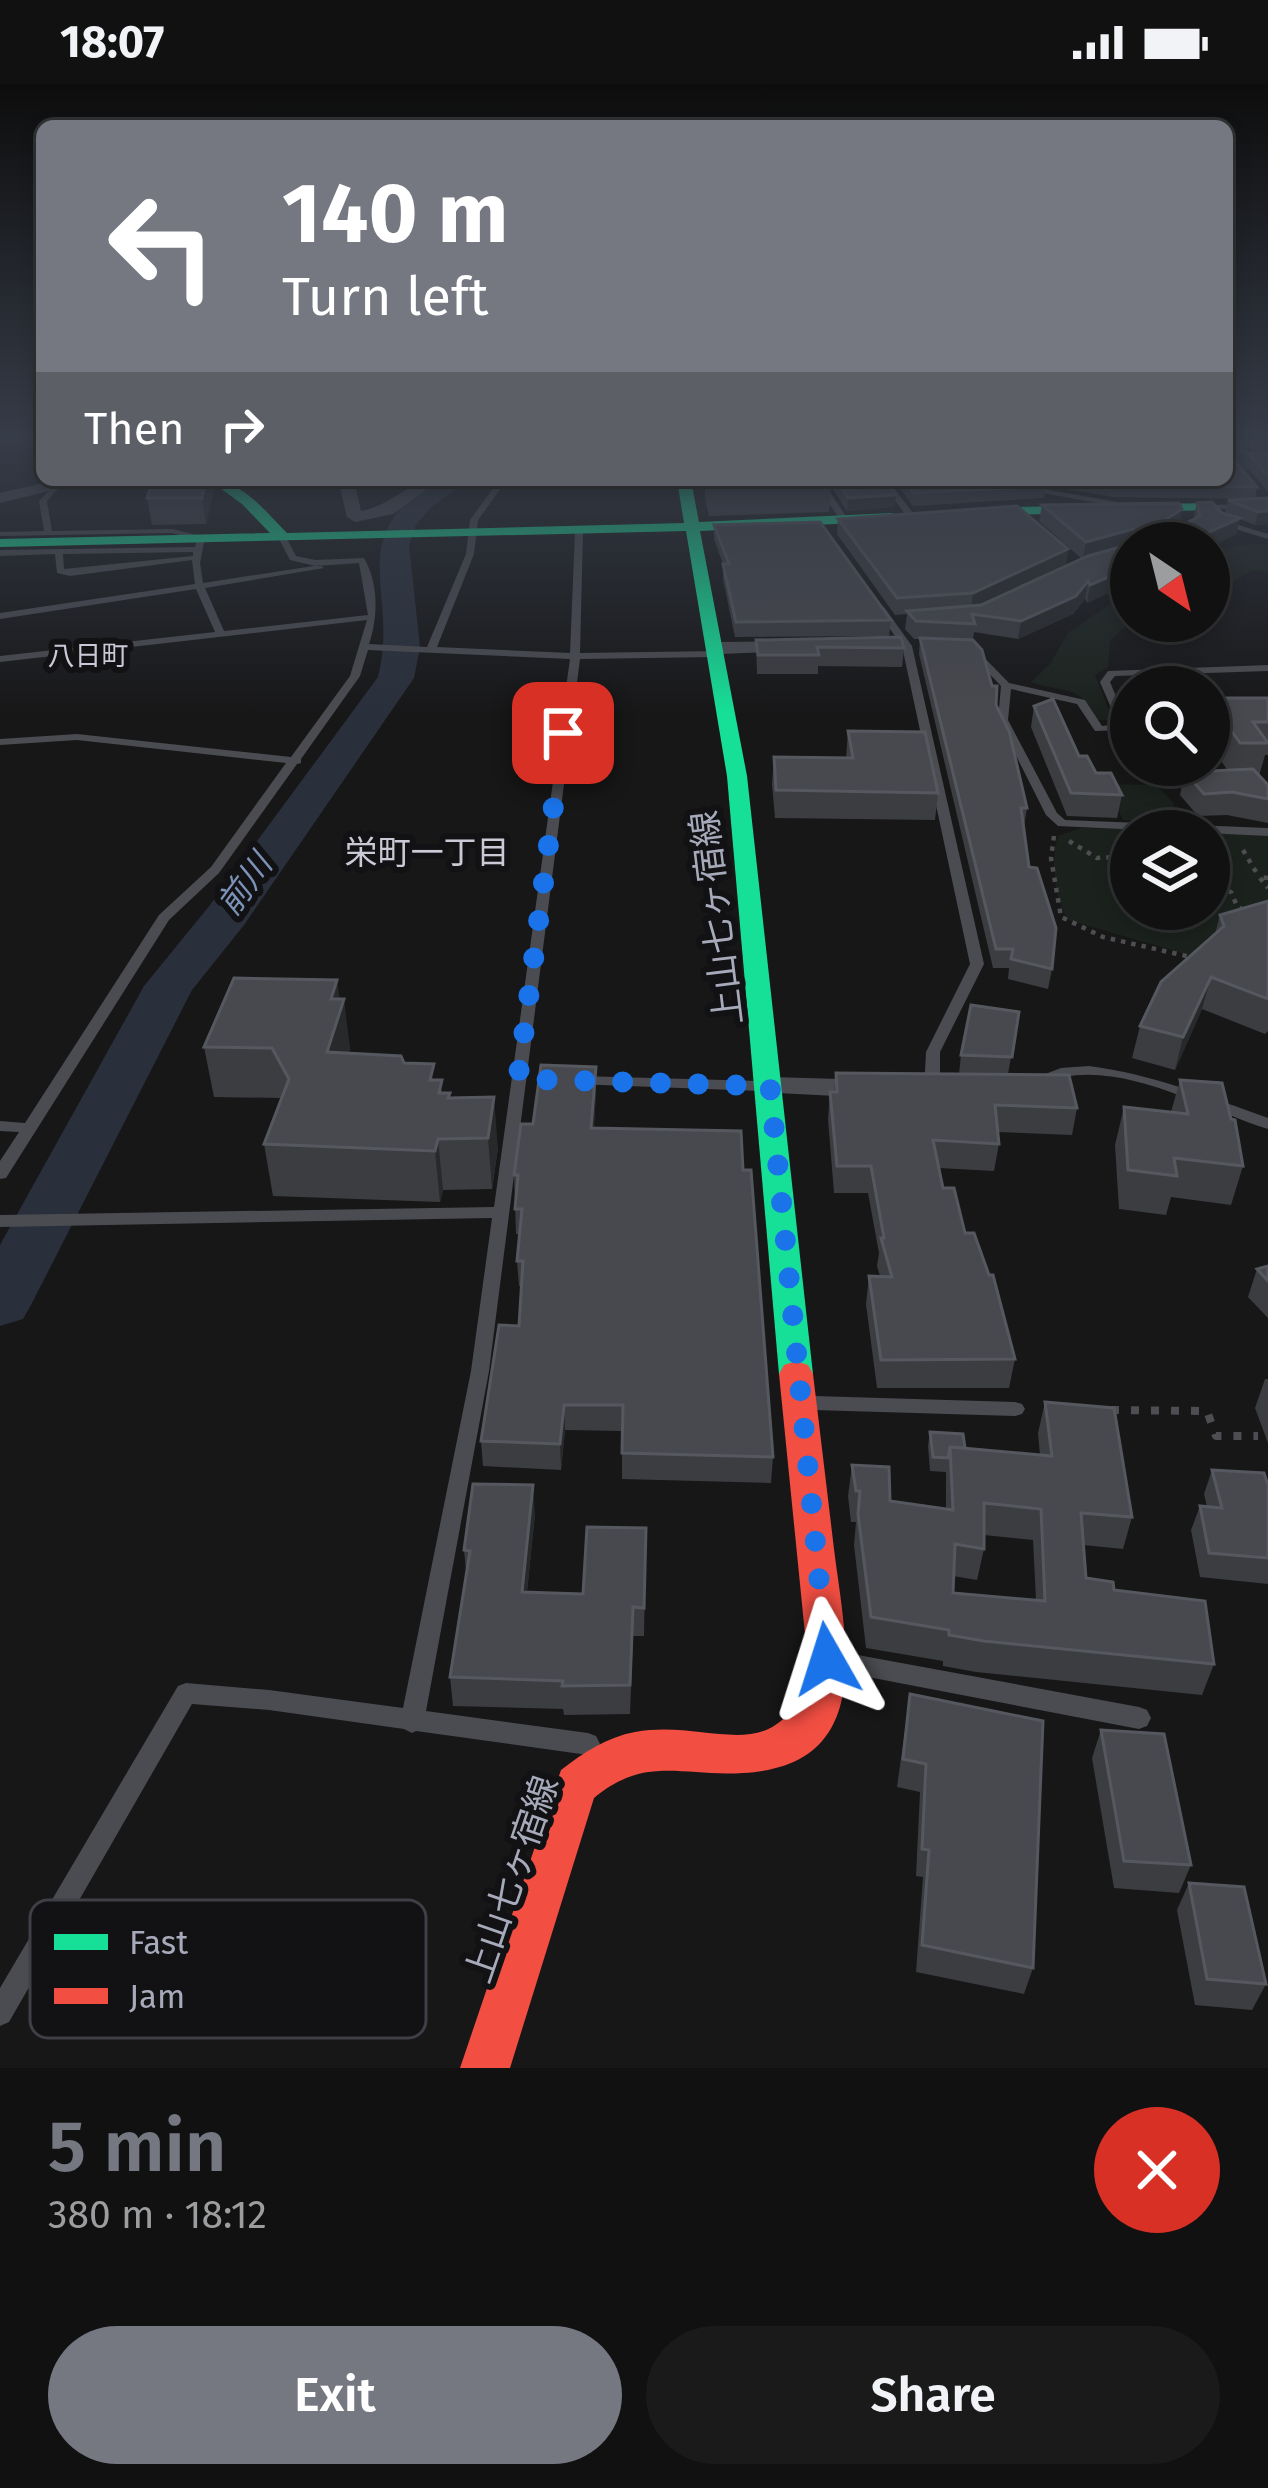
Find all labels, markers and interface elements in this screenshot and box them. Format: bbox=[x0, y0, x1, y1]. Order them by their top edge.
text: 18:07 bbox=[60, 15, 164, 69]
text: 140 m bbox=[282, 163, 508, 264]
icon: left bbox=[84, 168, 240, 324]
text: Turn left bbox=[282, 265, 489, 329]
icon: right bbox=[209, 396, 275, 462]
text: Then bbox=[84, 402, 185, 456]
north arrow bbox=[1110, 522, 1230, 642]
map controls bbox=[1110, 522, 1230, 930]
district label: 八日町 bbox=[48, 640, 129, 672]
button: search bbox=[1110, 666, 1230, 786]
pin bbox=[512, 682, 614, 784]
icon: arrive bbox=[530, 700, 596, 766]
street label: 上山七ヶ宿線 bbox=[682, 808, 752, 1028]
button: layers bbox=[1110, 810, 1230, 930]
district label: 栄町一丁目 bbox=[345, 833, 510, 873]
water label: 前川 bbox=[209, 844, 282, 923]
position arrow bbox=[764, 1596, 890, 1722]
street label: 上山七ヶ宿線 bbox=[456, 1770, 568, 1989]
legend bbox=[30, 1900, 426, 2038]
text: Fast bbox=[129, 1923, 188, 1963]
text: Jam bbox=[129, 1977, 185, 2017]
text: 5 min bbox=[48, 2104, 227, 2190]
button: close bbox=[1094, 2107, 1220, 2233]
text: 380 m · 18:12 bbox=[48, 2192, 267, 2238]
button: Exit bbox=[48, 2326, 622, 2464]
button: Share bbox=[646, 2326, 1220, 2464]

